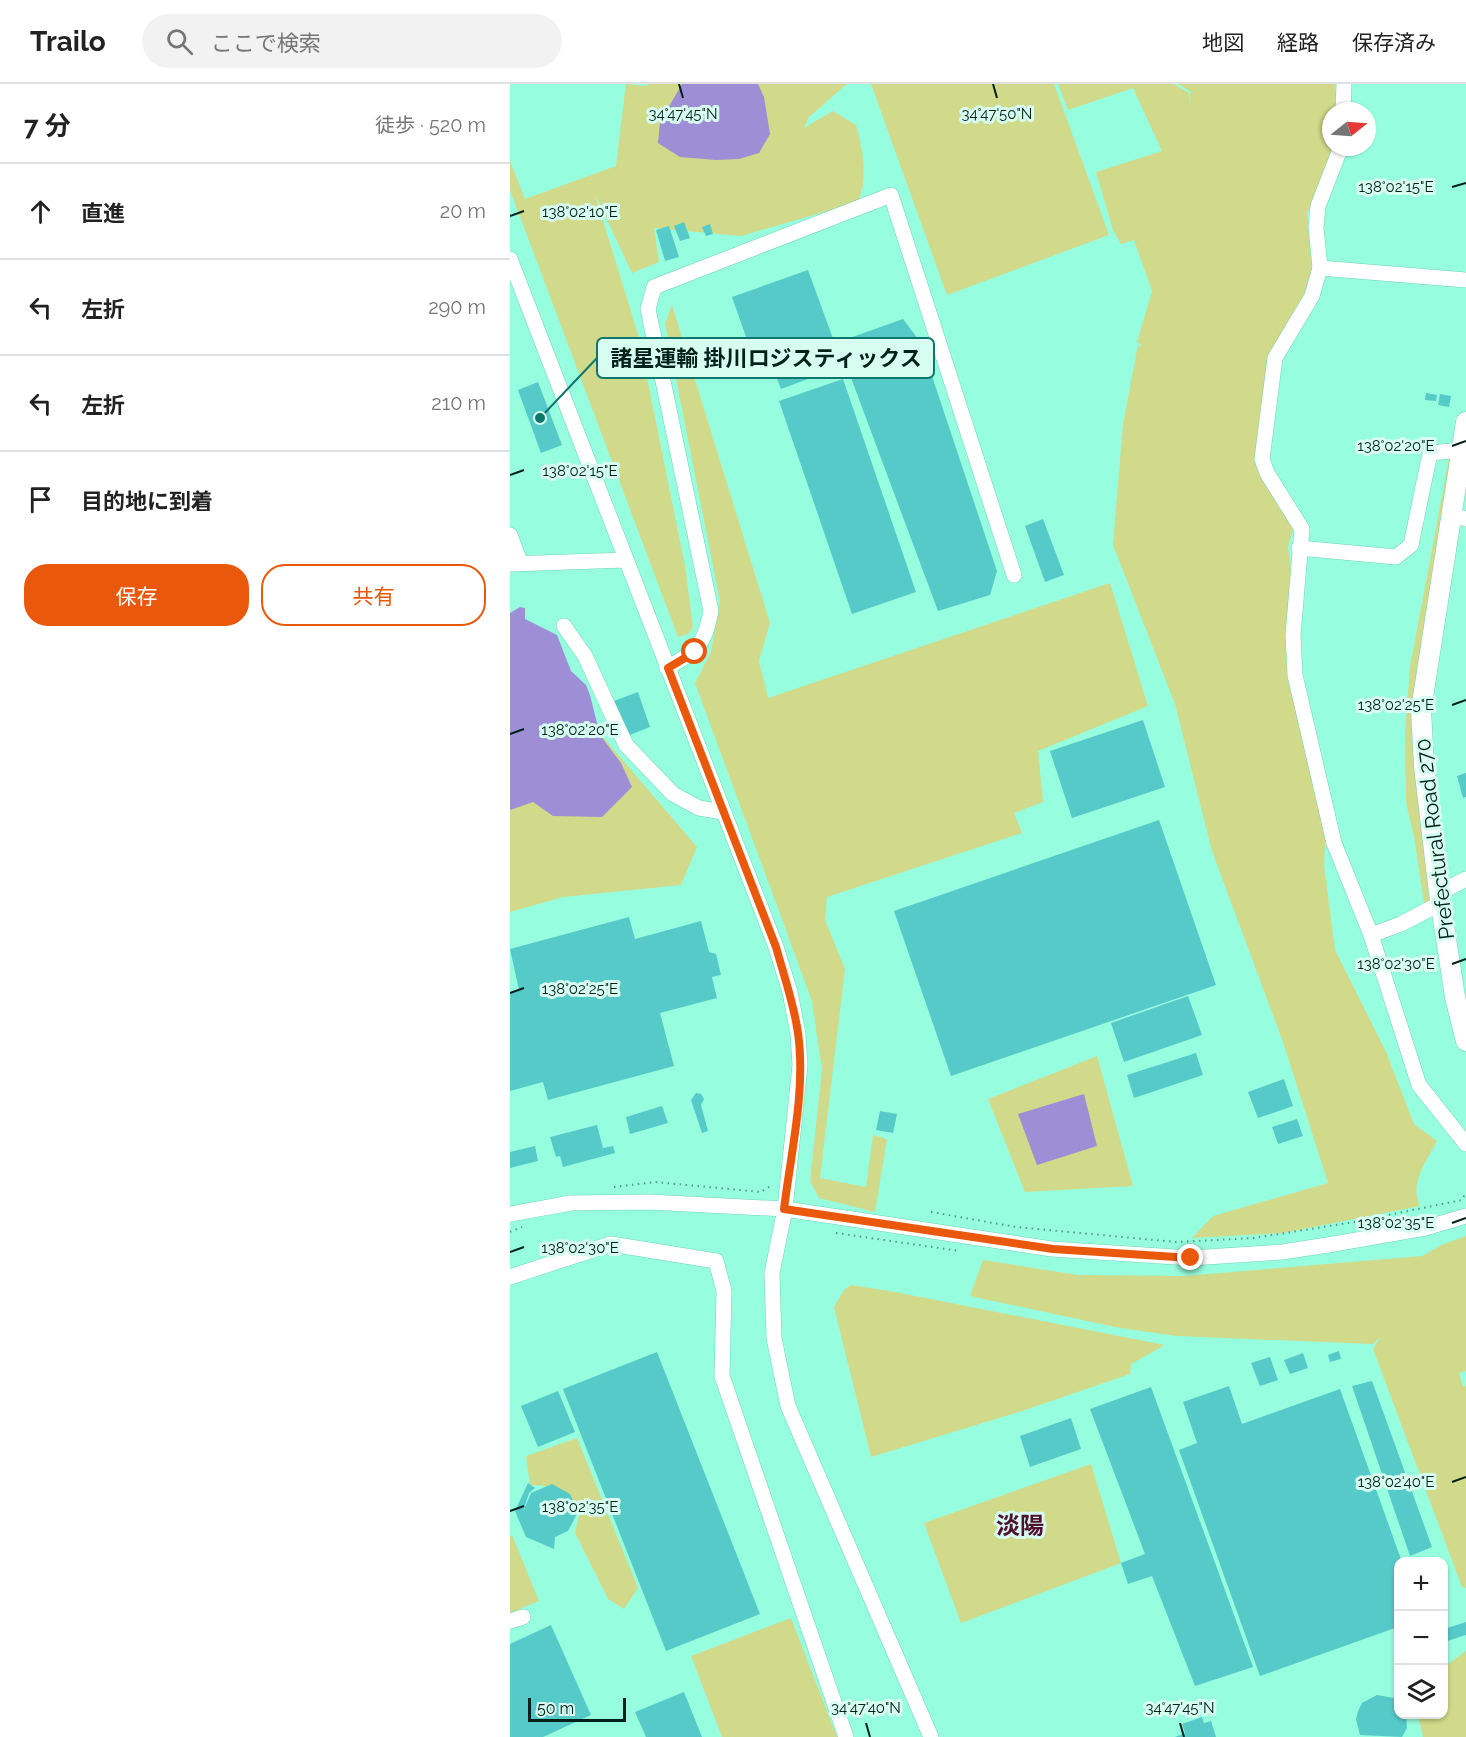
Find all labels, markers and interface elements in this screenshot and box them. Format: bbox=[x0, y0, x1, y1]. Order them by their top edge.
search box bbox=[142, 14, 562, 68]
text: Trailo bbox=[30, 25, 106, 58]
icon: search bbox=[163, 25, 196, 58]
text: ここで検索 bbox=[211, 30, 321, 56]
text: 地図 bbox=[1202, 30, 1244, 55]
text: 経路 bbox=[1277, 30, 1319, 55]
text: 保存済み bbox=[1352, 30, 1436, 55]
north arrow bbox=[1322, 102, 1376, 156]
text: 34°47'45"N bbox=[649, 105, 718, 123]
text: 34°47'50"N bbox=[962, 105, 1032, 123]
text: 7 分 bbox=[24, 111, 71, 141]
text: 徒歩 · 520 m bbox=[375, 113, 486, 137]
text: 138°02'15"E bbox=[1358, 178, 1434, 196]
icon: ahead bbox=[24, 195, 57, 228]
text: 20 m bbox=[440, 199, 486, 223]
text: 直進 bbox=[81, 200, 125, 226]
text: 138°02'10"E bbox=[542, 203, 618, 221]
icon: left bbox=[24, 291, 57, 324]
text: 290 m bbox=[428, 295, 486, 319]
text: 左折 bbox=[81, 296, 125, 322]
callout: 諸星運輸 掛川ロジスティックス bbox=[597, 338, 934, 378]
text: 諸星運輸 掛川ロジスティックス bbox=[610, 345, 922, 371]
icon: left bbox=[24, 387, 57, 420]
text: 210 m bbox=[431, 391, 486, 415]
text: 左折 bbox=[81, 392, 125, 418]
text: 138°02'20"E bbox=[1357, 437, 1435, 455]
text: 138°02'15"E bbox=[542, 462, 618, 480]
icon: arrive bbox=[24, 483, 57, 516]
text: 目的地に到着 bbox=[81, 488, 213, 514]
button: 保存 bbox=[24, 564, 249, 626]
button: 共有 bbox=[261, 564, 486, 626]
route start bbox=[681, 638, 707, 664]
text: 138°02'25"E bbox=[1358, 696, 1434, 714]
text: 138°02'20"E bbox=[541, 721, 619, 739]
street label: Prefectural Road 270 bbox=[1410, 737, 1459, 941]
text: 138°02'30"E bbox=[1357, 955, 1435, 973]
text: 138°02'25"E bbox=[542, 980, 618, 998]
text: 138°02'35"E bbox=[1358, 1214, 1434, 1232]
text: 138°02'30"E bbox=[541, 1239, 619, 1257]
route end bbox=[1177, 1244, 1203, 1270]
text: 138°02'40"E bbox=[1358, 1473, 1434, 1491]
text: 138°02'35"E bbox=[542, 1498, 618, 1516]
district label: 淡陽 bbox=[996, 1511, 1044, 1540]
map controls bbox=[1394, 1557, 1448, 1719]
button: + bbox=[1394, 1557, 1448, 1611]
button: − bbox=[1394, 1611, 1448, 1665]
button: layers bbox=[1394, 1665, 1448, 1719]
scale bar bbox=[528, 1695, 626, 1722]
text: 50 m bbox=[537, 1699, 574, 1718]
text: 34°47'40"N bbox=[831, 1699, 901, 1717]
text: 34°47'45"N bbox=[1146, 1699, 1215, 1717]

